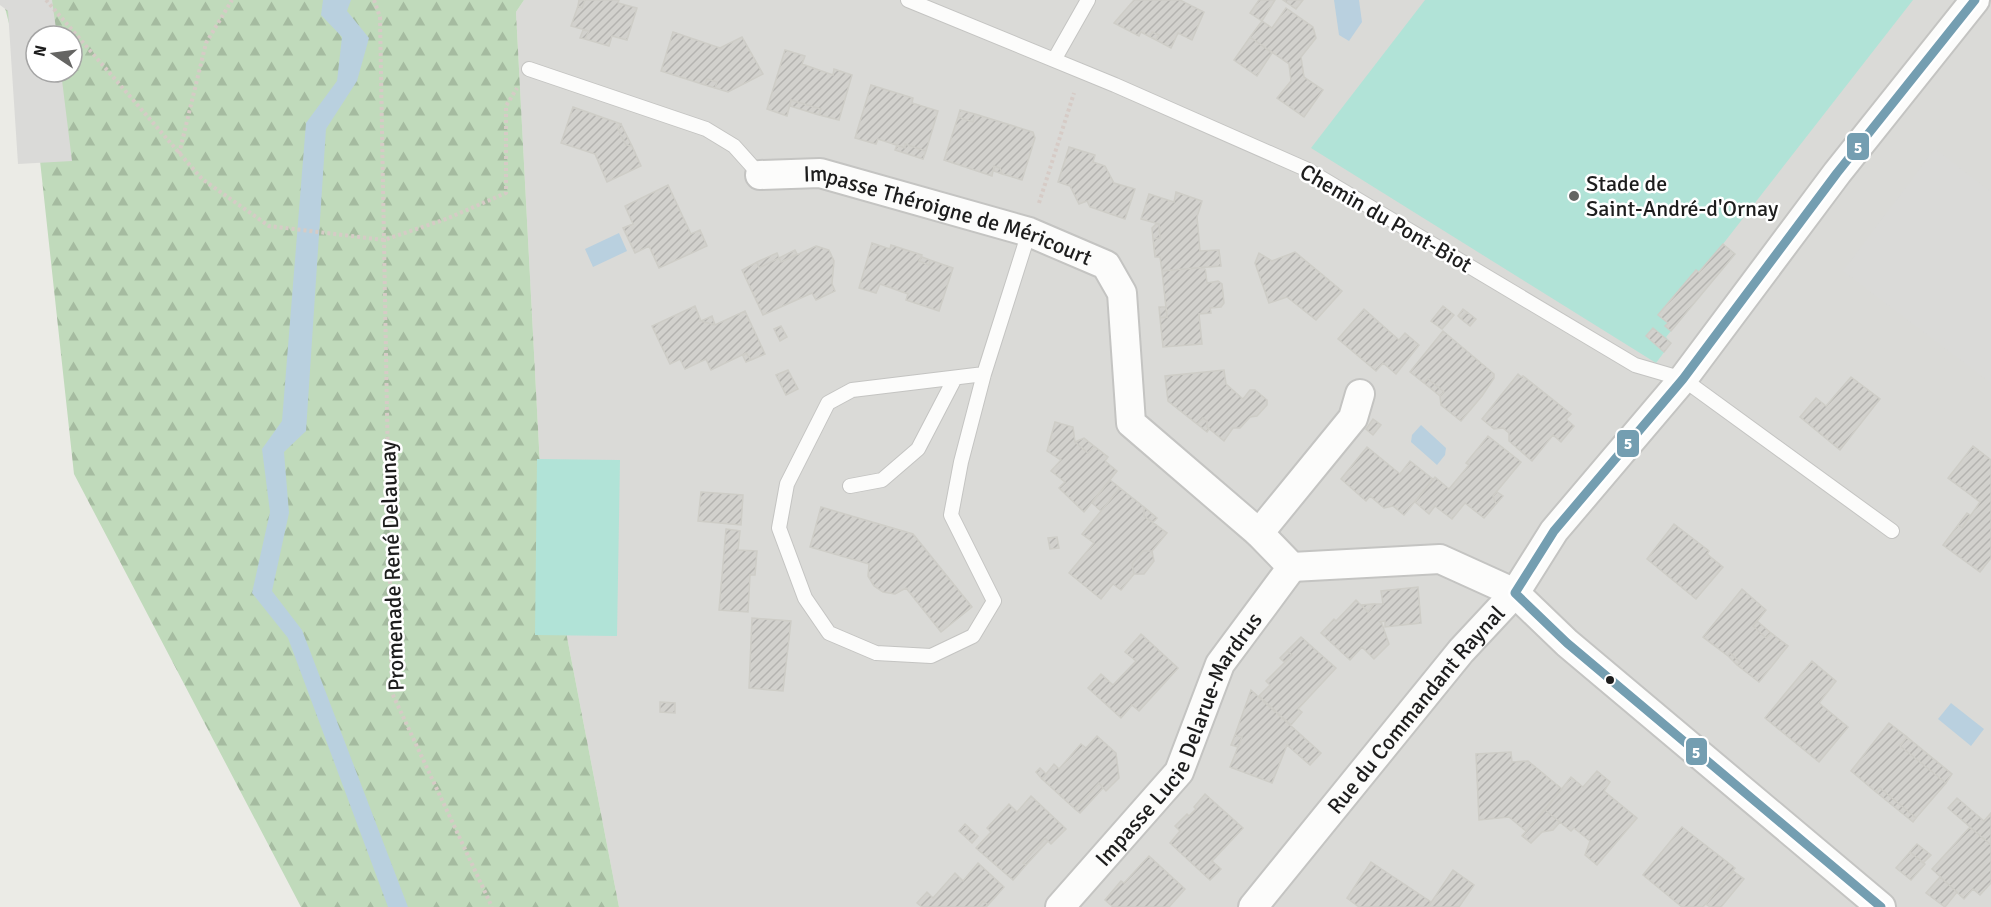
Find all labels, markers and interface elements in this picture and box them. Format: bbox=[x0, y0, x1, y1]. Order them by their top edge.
north arrow bbox=[24, 24, 84, 84]
text: N bbox=[29, 43, 51, 59]
line badge: 5 bbox=[1846, 132, 1870, 161]
text: 5 bbox=[1854, 138, 1862, 158]
street label: Chemin du Pont-Biot bbox=[1295, 158, 1477, 278]
street label: Impasse Théroigne de Méricourt bbox=[803, 159, 1097, 271]
place label: Stade de Saint-André-d'Ornay bbox=[1586, 170, 1779, 222]
marker: Stade de Saint-André-d'Ornay bbox=[1567, 189, 1581, 203]
line badge: 5 bbox=[1616, 429, 1640, 458]
text: 5 bbox=[1624, 434, 1632, 454]
street label: Promenade René Delaunay bbox=[374, 440, 410, 692]
street label: Rue du Commandant Raynal bbox=[1321, 600, 1510, 819]
street label: Impasse Lucie Delarue-Mardrus bbox=[1089, 607, 1267, 871]
unlabelled marker bbox=[1604, 674, 1616, 686]
line badge: 5 bbox=[1685, 737, 1708, 766]
text: 5 bbox=[1692, 743, 1700, 763]

